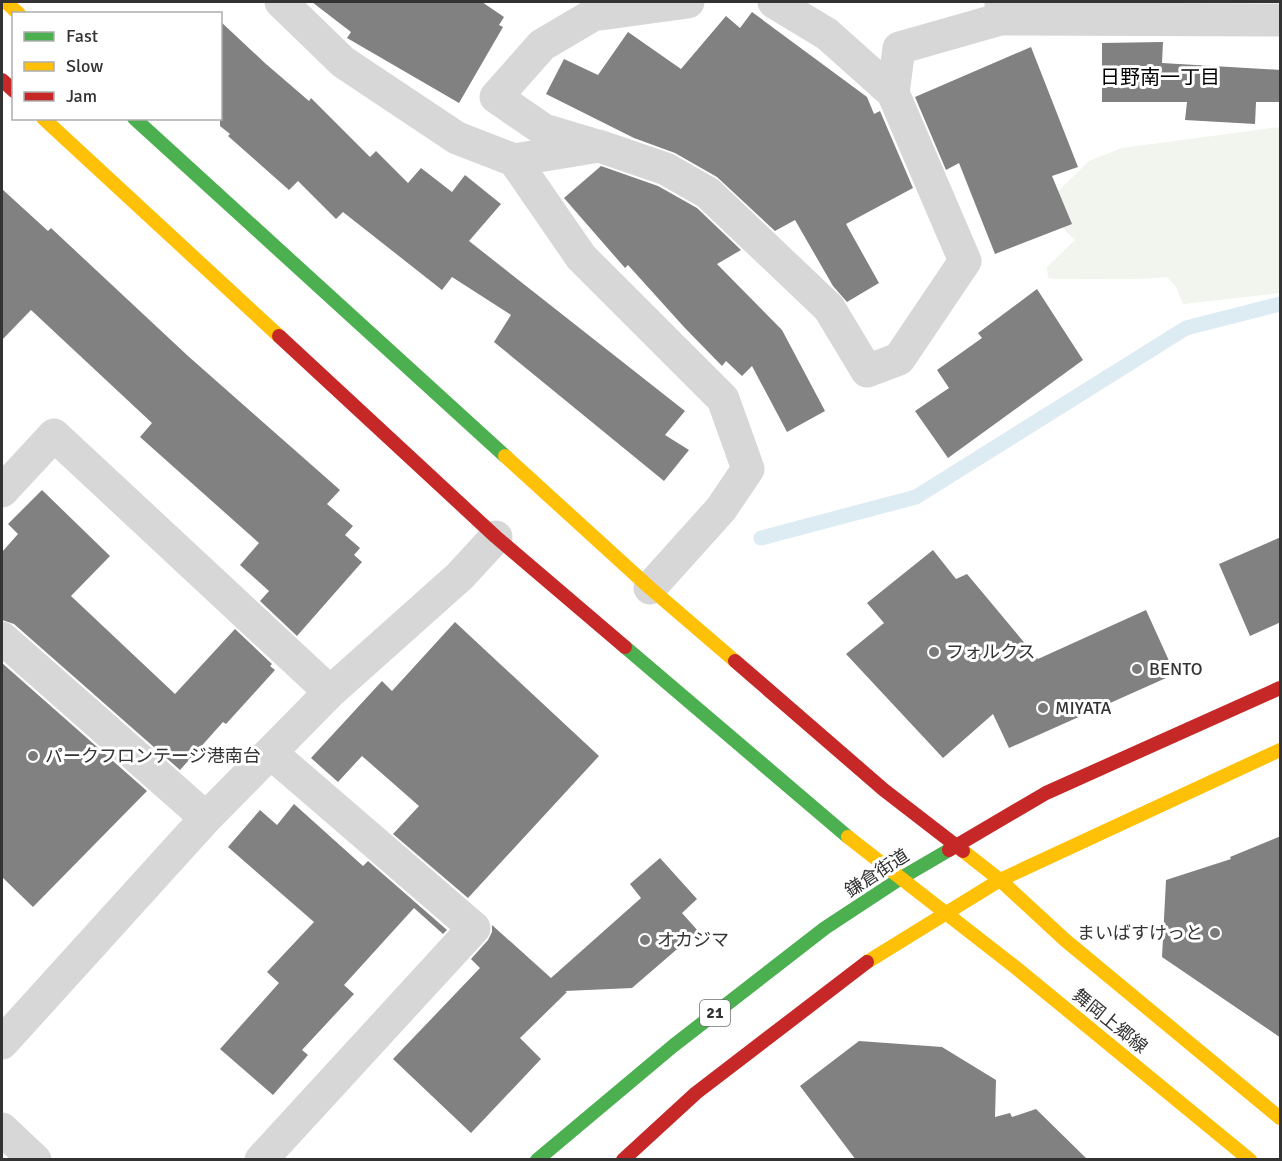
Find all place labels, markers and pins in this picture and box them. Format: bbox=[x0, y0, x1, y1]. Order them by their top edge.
place label: フォルクス bbox=[946, 641, 1035, 663]
marker: フォルクス bbox=[927, 645, 941, 659]
place label: BENTO bbox=[1149, 658, 1203, 680]
marker: BENTO bbox=[1130, 662, 1144, 676]
place label: MIYATA bbox=[1055, 697, 1112, 719]
marker: MIYATA bbox=[1036, 701, 1050, 715]
place label: パークフロンテージ港南台 bbox=[45, 745, 261, 767]
marker: パークフロンテージ港南台 bbox=[26, 749, 40, 763]
place label: まいばすけっと bbox=[1077, 922, 1203, 944]
marker: まいばすけっと bbox=[1208, 926, 1222, 940]
place label: オカジマ bbox=[657, 929, 729, 951]
marker: オカジマ bbox=[638, 933, 652, 947]

